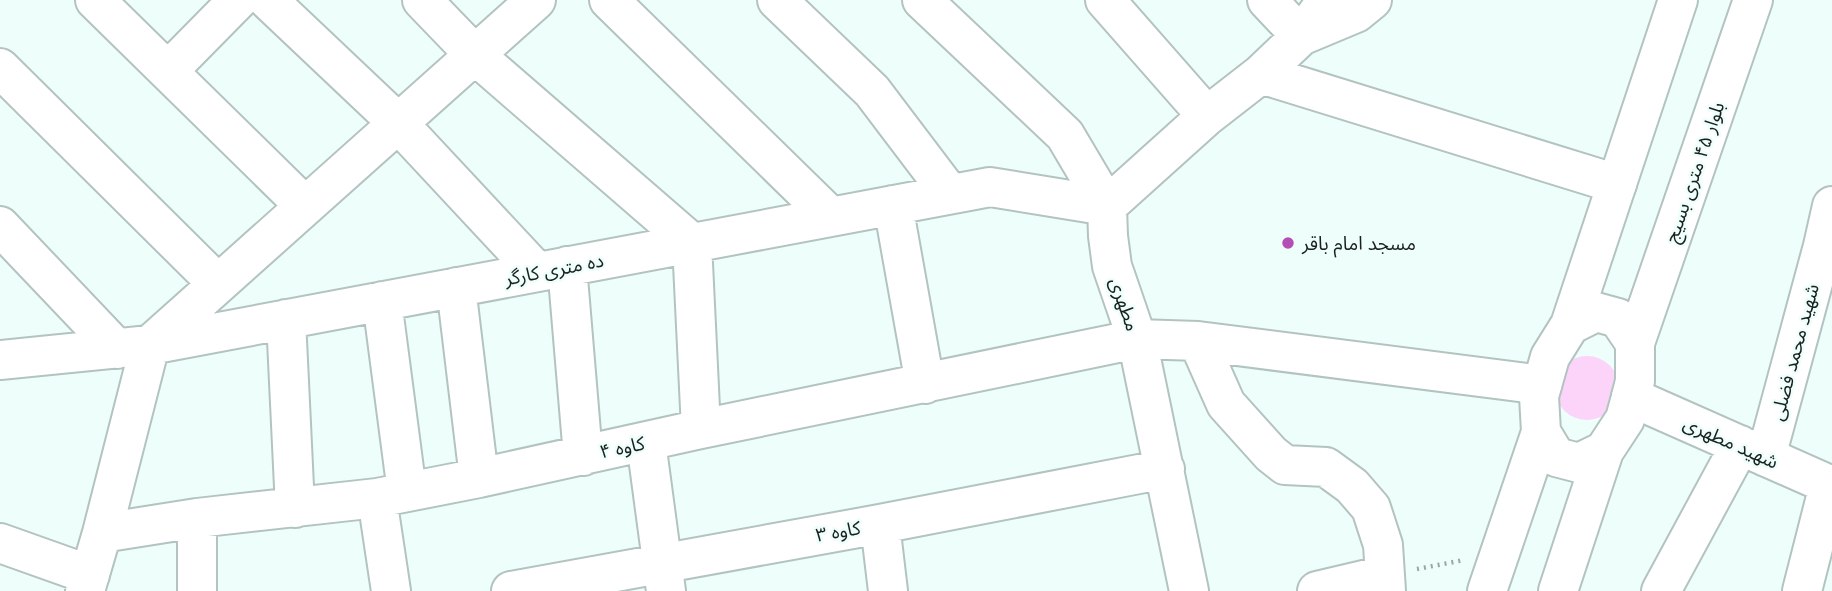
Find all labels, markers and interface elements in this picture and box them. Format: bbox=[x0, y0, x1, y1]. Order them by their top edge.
street label: بلوار ۴۵ متری بسیج bbox=[1659, 98, 1732, 247]
place label: مسجد امام باقر bbox=[1301, 231, 1416, 258]
marker: مسجد امام باقر bbox=[1280, 235, 1296, 251]
street label: ده متری کارگر bbox=[501, 248, 606, 293]
street label: مطهری bbox=[1103, 274, 1145, 335]
street label: شهید محمد فضلی bbox=[1764, 281, 1826, 424]
street label: شهید مطهری bbox=[1679, 410, 1782, 475]
street label: کاوه ۴ bbox=[597, 430, 648, 465]
street label: کاوه ۳ bbox=[814, 515, 864, 549]

